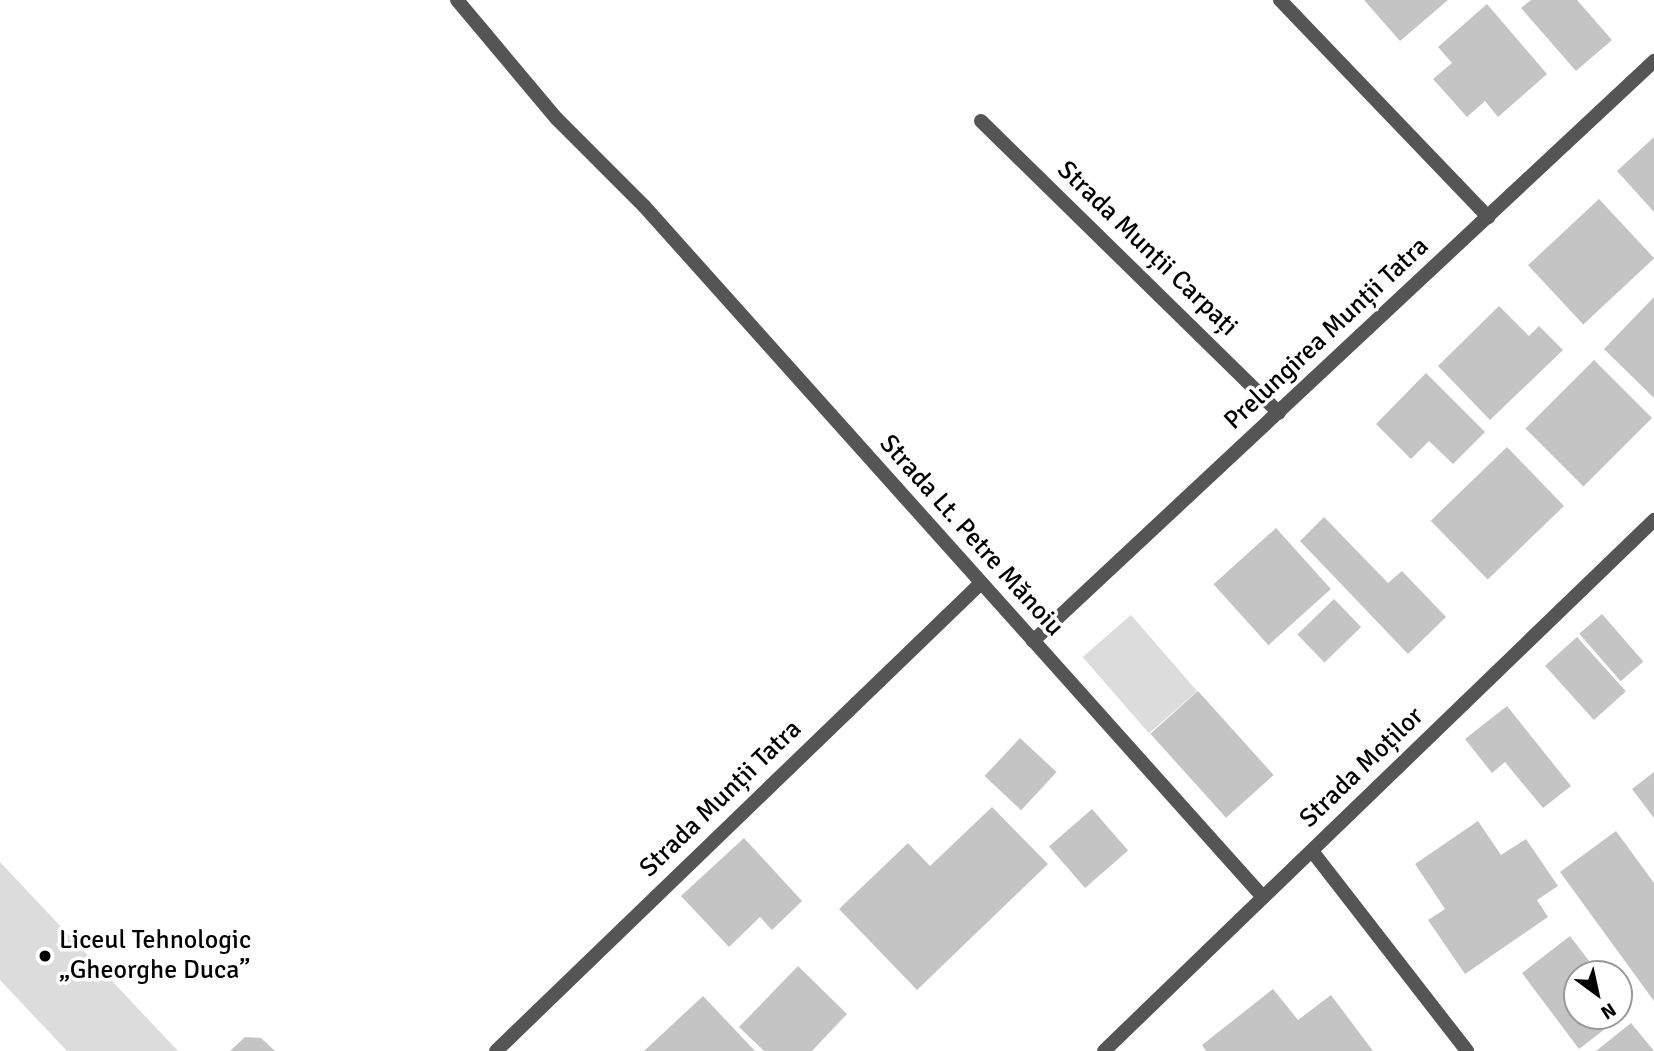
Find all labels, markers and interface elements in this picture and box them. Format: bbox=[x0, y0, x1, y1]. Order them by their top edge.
street label: Strada Munții Carpați bbox=[1050, 155, 1244, 343]
street label: Prelungirea Munții Tatra bbox=[1218, 231, 1436, 437]
street label: Strada Lt. Petre Mănoiu bbox=[872, 429, 1070, 643]
street label: Strada Moților bbox=[1294, 701, 1430, 835]
street label: Strada Munții Tatra bbox=[634, 714, 808, 884]
place label: Liceul Tehnologic „Gheorghe Duca” bbox=[59, 925, 251, 986]
marker: Liceul Tehnologic „Gheorghe Duca” bbox=[37, 948, 53, 964]
north arrow bbox=[1563, 960, 1633, 1030]
text: N bbox=[1596, 997, 1620, 1025]

